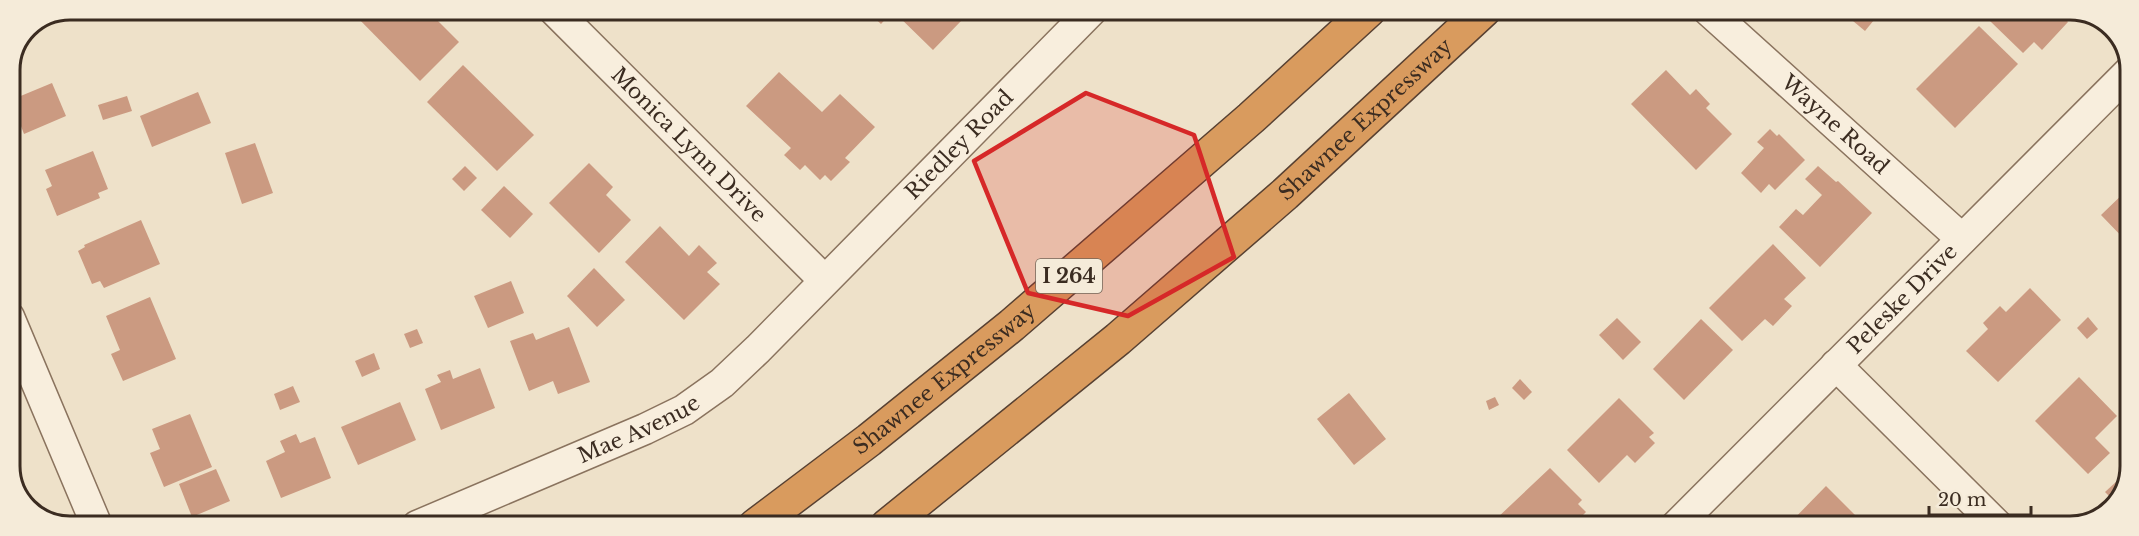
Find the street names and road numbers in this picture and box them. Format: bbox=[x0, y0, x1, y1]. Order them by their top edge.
street label: Shawnee Expressway bbox=[1273, 33, 1458, 206]
street label: Monica Lynn Drive bbox=[606, 62, 772, 228]
street label: Wayne Road bbox=[1775, 69, 1894, 180]
street label: Riedley Road bbox=[900, 85, 1019, 205]
street label: Peleske Drive bbox=[1842, 239, 1963, 359]
road number: I 264 bbox=[1036, 259, 1102, 293]
street label: Shawnee Expressway bbox=[848, 297, 1042, 460]
street label: Mae Avenue bbox=[574, 390, 705, 469]

